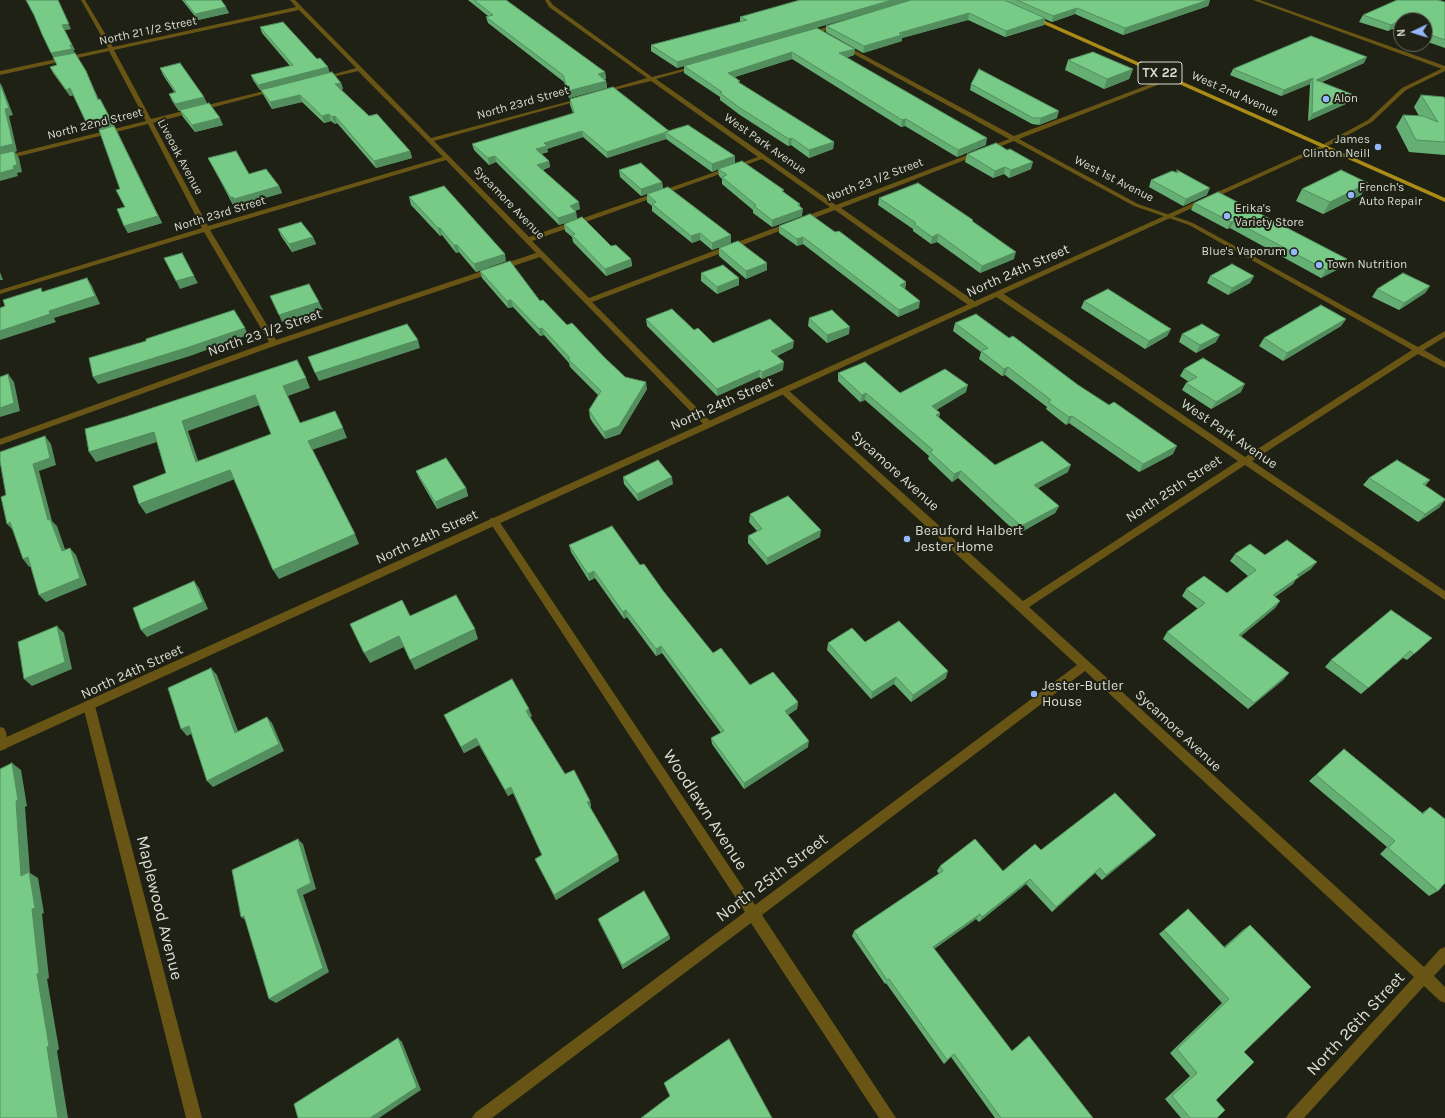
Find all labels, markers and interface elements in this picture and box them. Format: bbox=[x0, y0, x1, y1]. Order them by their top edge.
north arrow bbox=[1393, 12, 1433, 52]
street label: North 21 1/2 Street bbox=[98, 14, 198, 48]
text: N bbox=[1395, 28, 1408, 37]
road number: TX 22 bbox=[1138, 62, 1182, 84]
street label: West 2nd Avenue bbox=[1189, 68, 1281, 120]
street label: North 23rd Street bbox=[475, 83, 571, 123]
place label: Alon bbox=[1334, 92, 1358, 106]
marker: Alon bbox=[1321, 94, 1331, 104]
street label: North 22nd Street bbox=[46, 105, 144, 143]
street label: West Park Avenue bbox=[721, 110, 809, 178]
street label: Liveoak Avenue bbox=[154, 117, 206, 197]
place label: James Clinton Neill bbox=[1303, 133, 1370, 161]
marker: James Clinton Neill bbox=[1373, 142, 1383, 152]
street label: West 1st Avenue bbox=[1072, 153, 1156, 205]
street label: North 23 1/2 Street bbox=[825, 155, 925, 205]
street label: Sycamore Avenue bbox=[470, 163, 548, 243]
place label: French's Auto Repair bbox=[1359, 181, 1422, 209]
marker: French's Auto Repair bbox=[1346, 190, 1356, 200]
street label: North 23rd Street bbox=[172, 193, 268, 235]
place label: Erika's Variety Store bbox=[1235, 202, 1304, 230]
marker: Erika's Variety Store bbox=[1222, 211, 1232, 221]
street label: North 24th Street bbox=[964, 241, 1072, 301]
place label: Blue's Vaporum bbox=[1202, 245, 1286, 259]
marker: Blue's Vaporum bbox=[1289, 247, 1299, 257]
place label: Town Nutrition bbox=[1327, 258, 1407, 272]
marker: Town Nutrition bbox=[1314, 260, 1324, 270]
street label: North 23 1/2 Street bbox=[206, 306, 324, 360]
street label: North 24th Street bbox=[668, 374, 776, 434]
street label: West Park Avenue bbox=[1177, 395, 1281, 473]
street label: Sycamore Avenue bbox=[848, 427, 942, 515]
street label: North 25th Street bbox=[1123, 452, 1225, 526]
street label: North 24th Street bbox=[373, 506, 481, 568]
place label: Beauford Halbert Jester Home bbox=[915, 523, 1023, 556]
marker: Beauford Halbert Jester Home bbox=[902, 534, 912, 544]
street label: North 24th Street bbox=[78, 641, 186, 703]
place label: Jester-Butler House bbox=[1042, 678, 1123, 710]
street label: Sycamore Avenue bbox=[1131, 687, 1225, 775]
marker: Jester-Butler House bbox=[1029, 689, 1039, 699]
street label: Woodlawn Avenue bbox=[658, 746, 752, 874]
street label: North 25th Street bbox=[712, 829, 832, 927]
street label: Maplewood Avenue bbox=[131, 834, 187, 982]
street label: North 26th Street bbox=[1303, 968, 1409, 1080]

